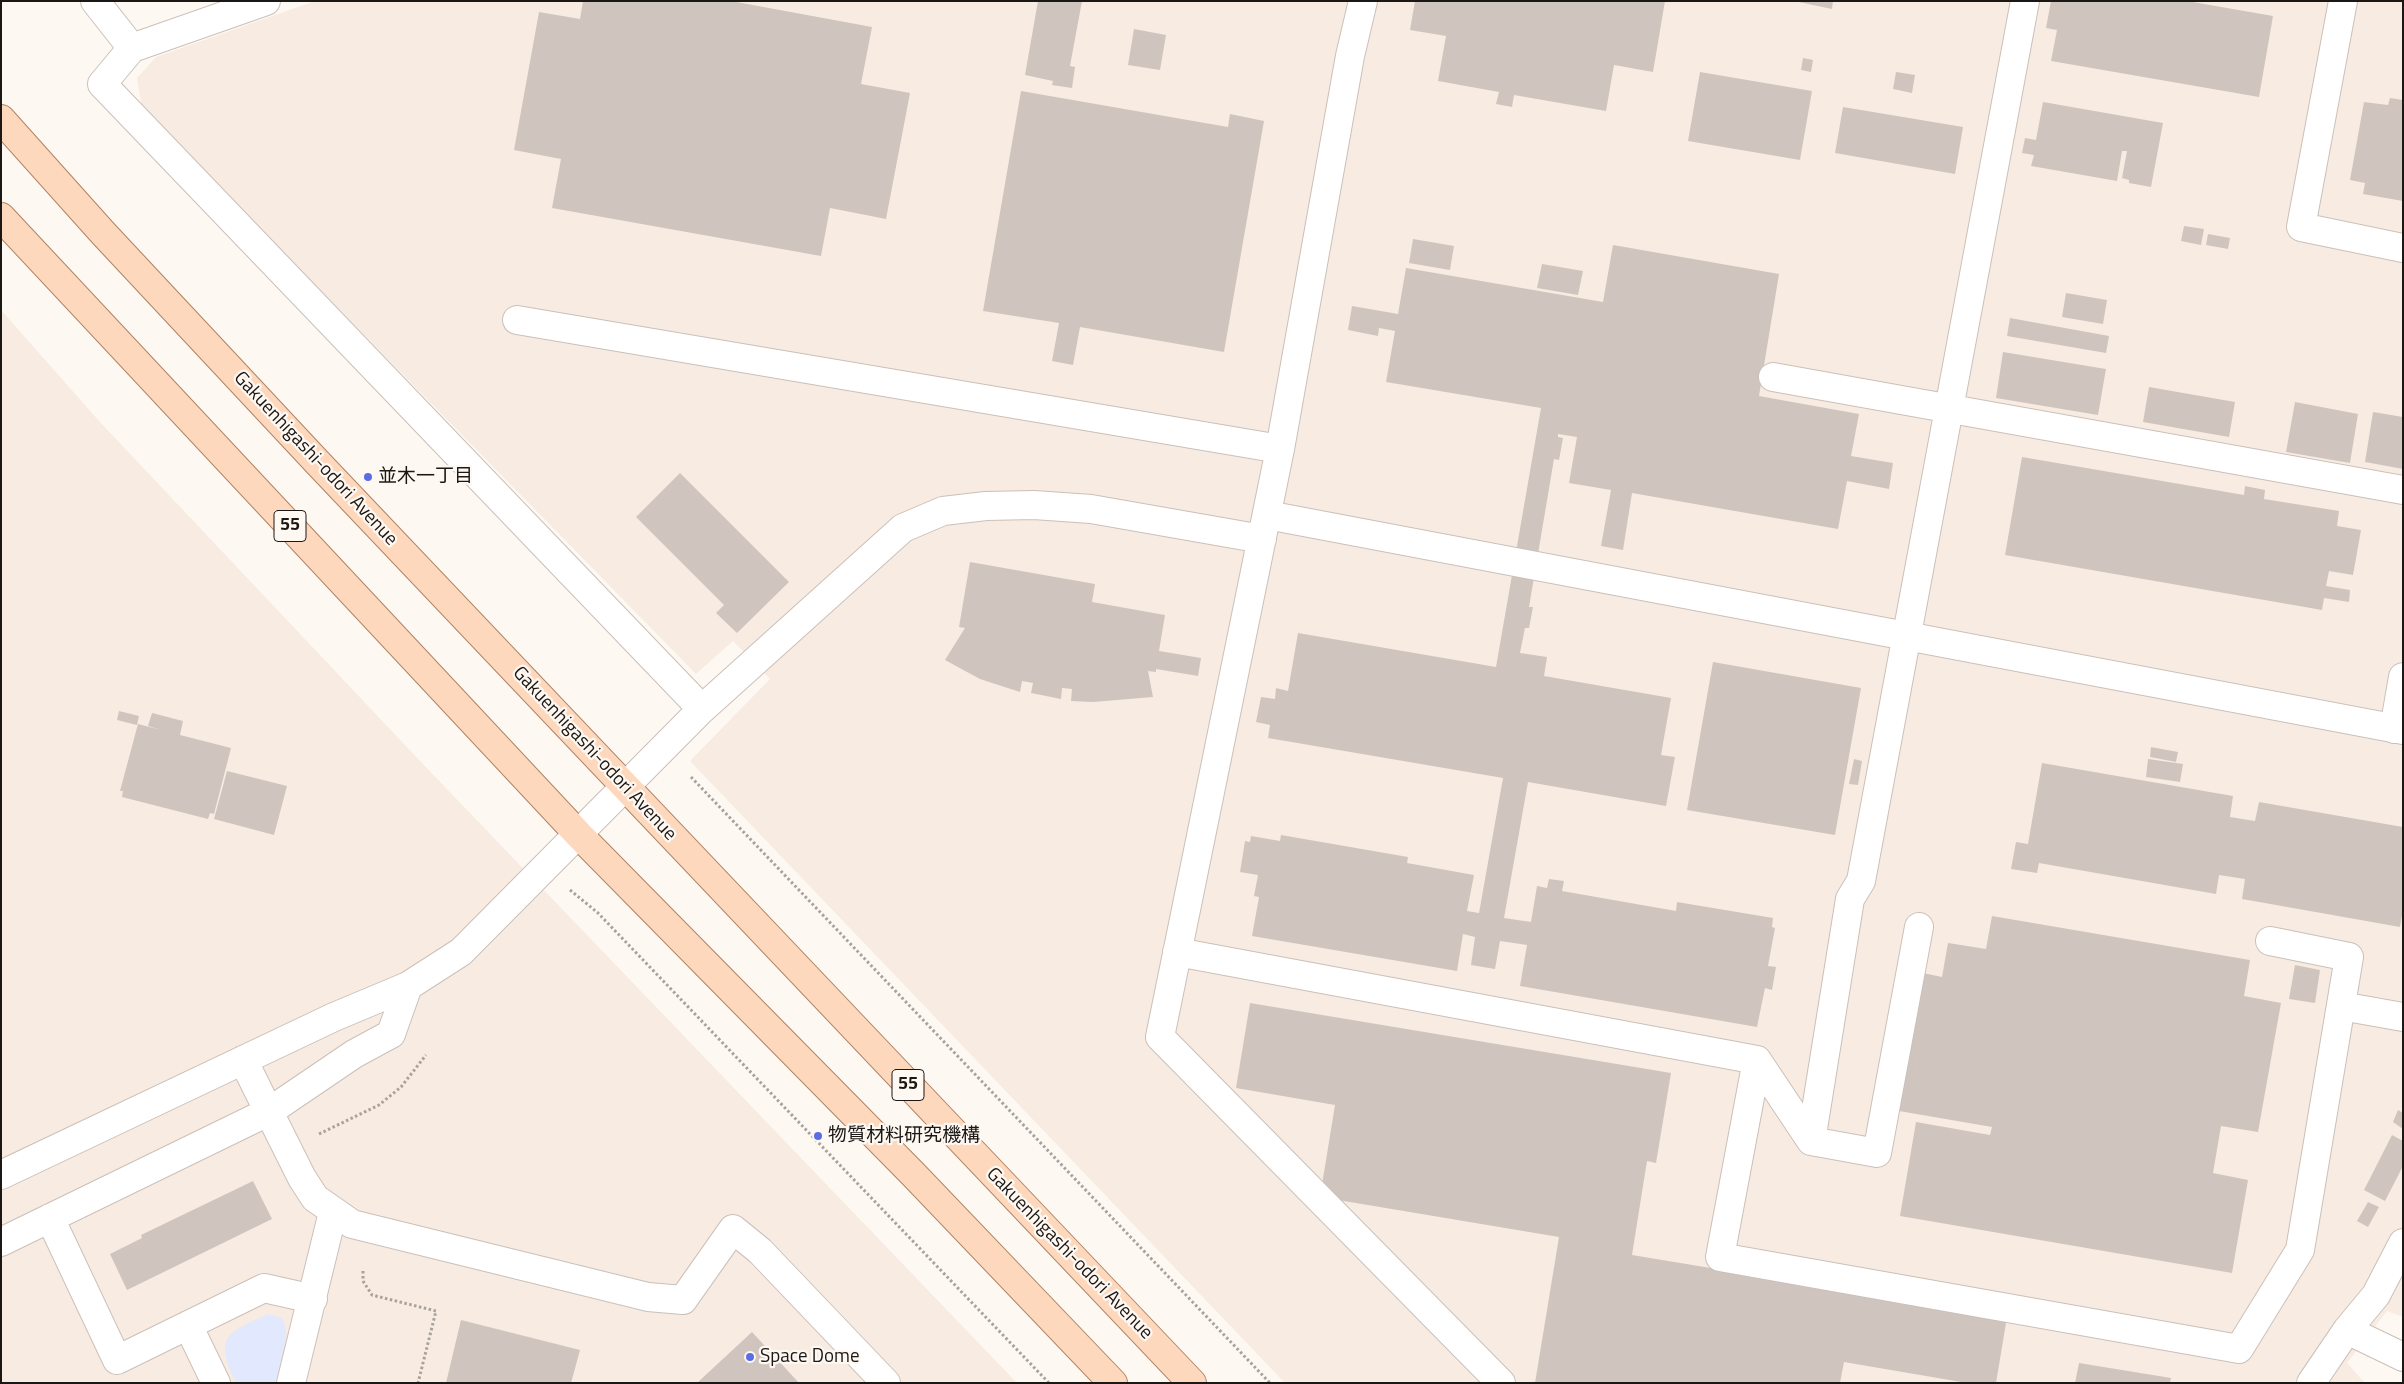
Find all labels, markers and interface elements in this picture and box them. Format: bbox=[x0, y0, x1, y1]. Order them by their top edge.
street label: Gakuenhigashi-odori Avenue bbox=[228, 367, 402, 551]
place label: 並木一丁目 bbox=[378, 466, 473, 488]
marker: 並木一丁目 bbox=[362, 471, 374, 483]
road number: 55 bbox=[274, 511, 306, 542]
street label: Gakuenhigashi-odori Avenue bbox=[507, 662, 681, 846]
road number: 55 bbox=[892, 1070, 924, 1100]
place label: 物質材料研究機構 bbox=[828, 1125, 980, 1147]
marker: 物質材料研究機構 bbox=[812, 1130, 824, 1142]
street label: Gakuenhigashi-odori Avenue bbox=[981, 1163, 1157, 1345]
place label: Space Dome bbox=[760, 1346, 860, 1368]
marker: Space Dome bbox=[744, 1351, 756, 1363]

